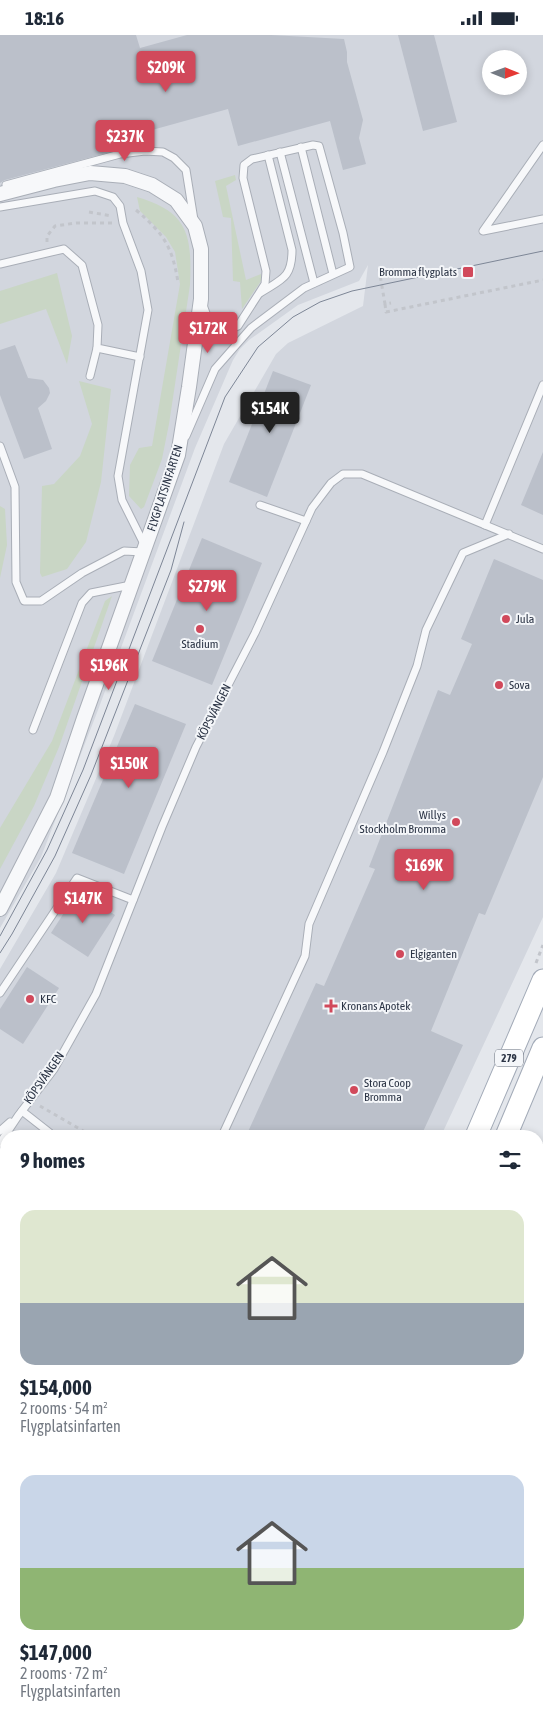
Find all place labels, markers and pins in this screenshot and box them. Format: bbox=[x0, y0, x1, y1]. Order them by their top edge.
pin: $209K bbox=[131, 50, 201, 93]
pin: $237K bbox=[90, 119, 160, 162]
place label: Bromma flygplats bbox=[379, 265, 457, 279]
marker: Bromma flygplats bbox=[461, 265, 475, 279]
pin: $172K bbox=[173, 311, 243, 354]
pin: $154K bbox=[235, 391, 305, 434]
pin: $279K bbox=[172, 569, 242, 612]
place label: Jula bbox=[516, 612, 534, 626]
marker: Jula bbox=[500, 613, 512, 625]
marker: Stadium bbox=[194, 623, 206, 635]
place label: Stadium bbox=[182, 637, 218, 651]
pin: $196K bbox=[74, 649, 144, 691]
place label: Sova bbox=[509, 678, 530, 692]
marker: Sova bbox=[493, 679, 505, 691]
pin: $150K bbox=[94, 747, 164, 789]
place label: Willys Stockholm Bromma bbox=[360, 808, 446, 836]
marker: Willys Stockholm Bromma bbox=[450, 816, 462, 828]
pin: $169K bbox=[389, 849, 459, 891]
pin: $147K bbox=[48, 881, 118, 924]
place label: Elgiganten bbox=[410, 947, 457, 961]
marker: Elgiganten bbox=[394, 948, 406, 960]
place label: KFC bbox=[40, 992, 57, 1006]
marker: KFC bbox=[24, 993, 36, 1005]
place label: Kronans Apotek bbox=[341, 999, 411, 1013]
marker: Kronans Apotek bbox=[325, 1000, 337, 1012]
place label: Stora Coop Bromma bbox=[364, 1076, 411, 1104]
marker: Stora Coop Bromma bbox=[348, 1084, 360, 1096]

